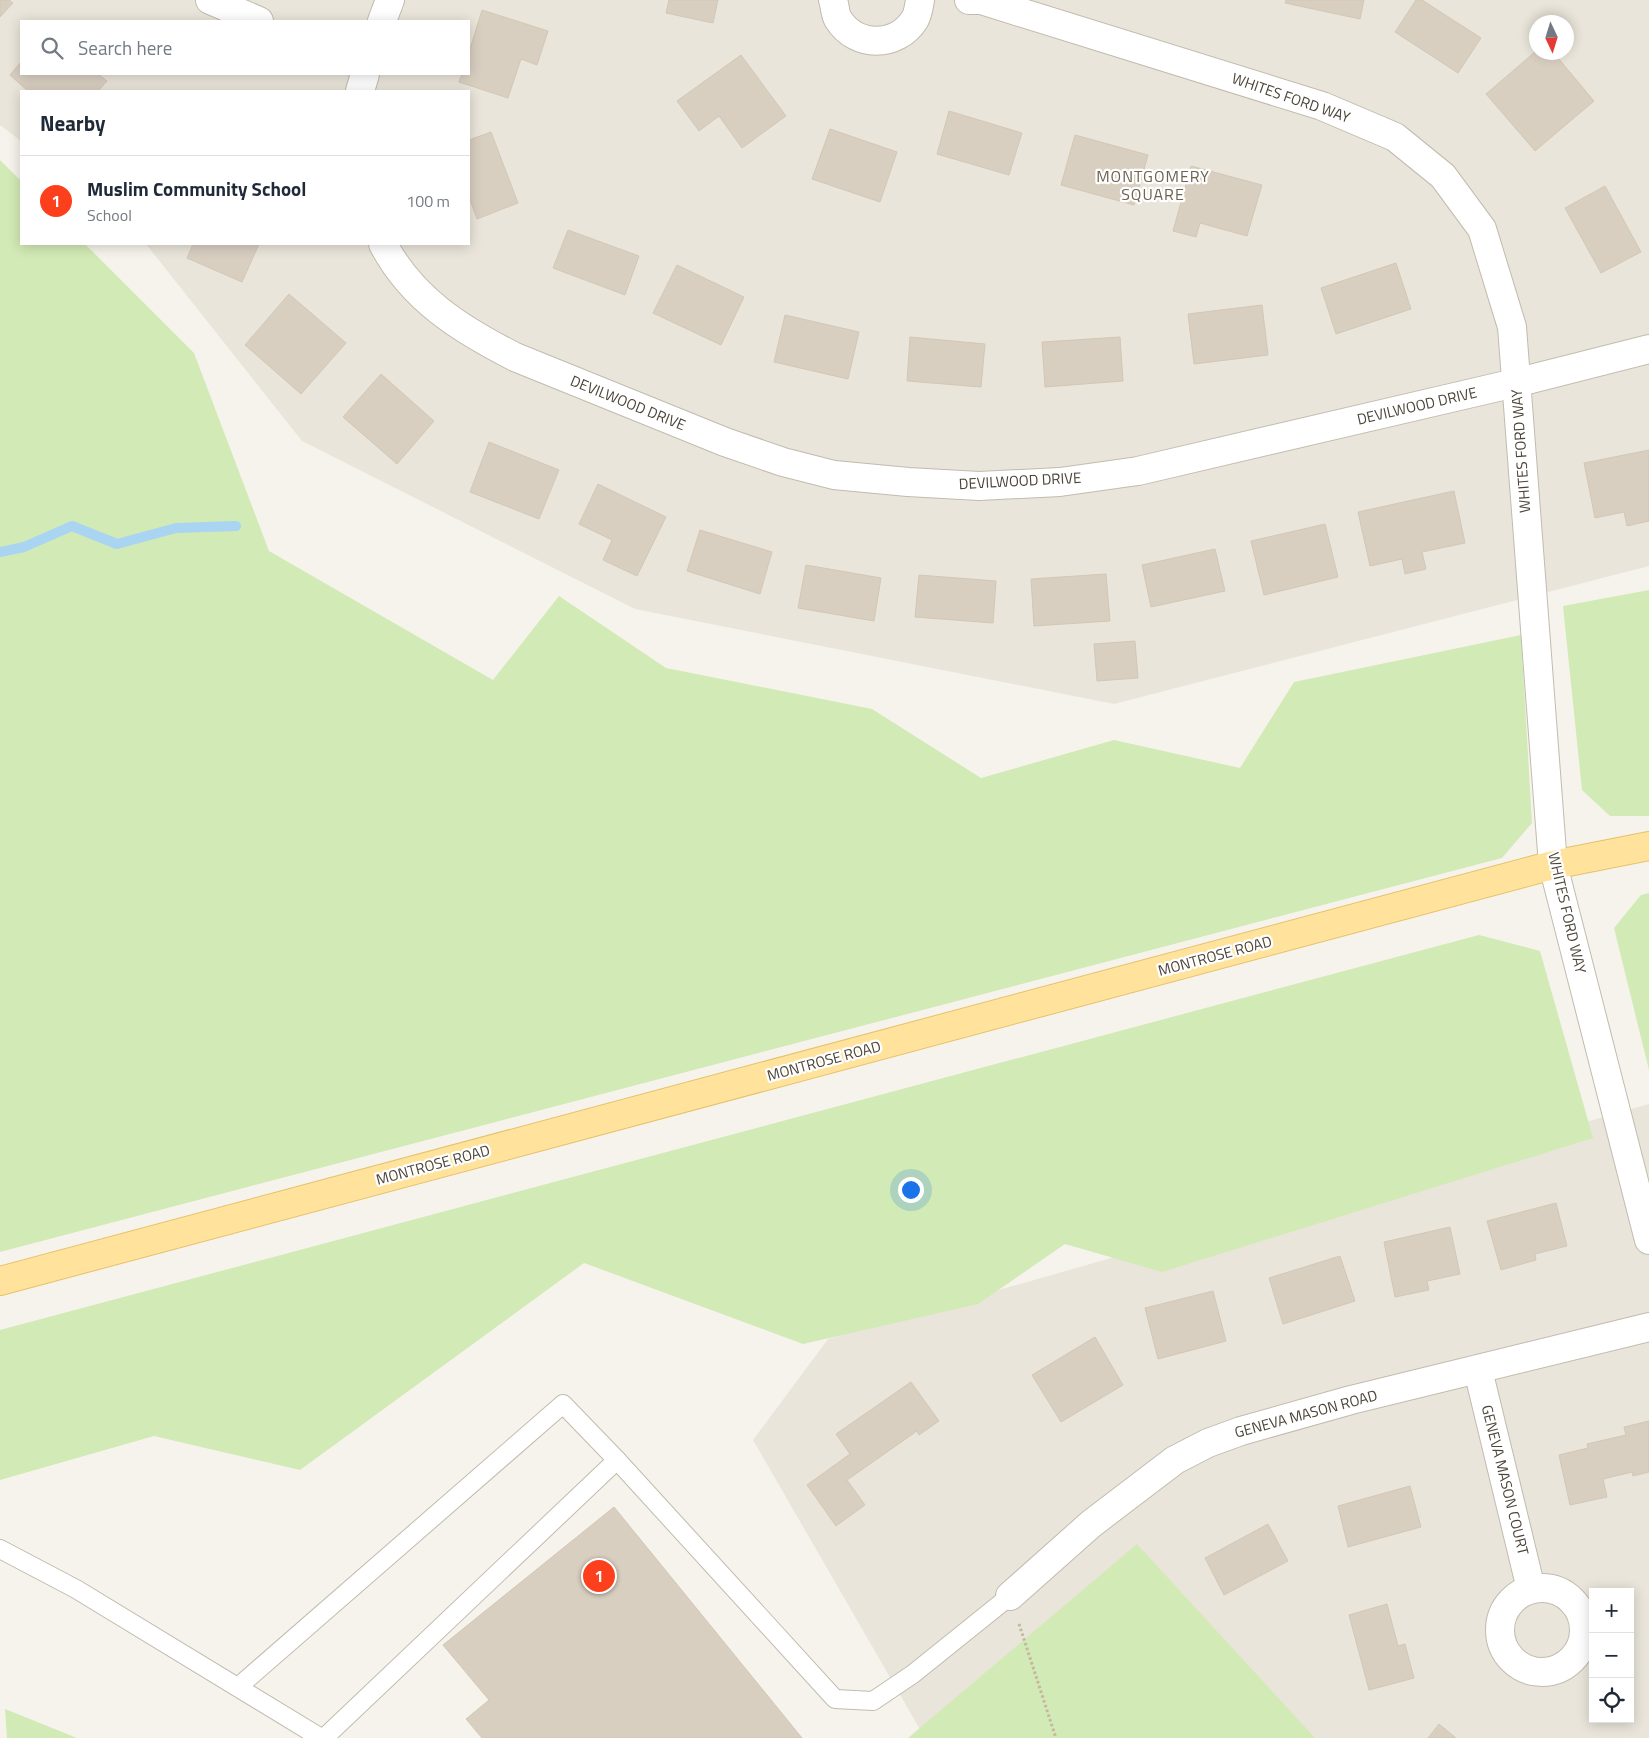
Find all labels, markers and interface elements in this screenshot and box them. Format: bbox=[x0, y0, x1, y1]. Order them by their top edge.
north arrow bbox=[1529, 15, 1574, 60]
search box bbox=[20, 20, 470, 75]
text: Search here bbox=[78, 33, 172, 62]
icon: search bbox=[38, 34, 66, 62]
street label: WHITES FORD WAY bbox=[1229, 67, 1353, 129]
text: Nearby bbox=[40, 107, 105, 139]
district label: MONTGOMERY SQUARE bbox=[1096, 164, 1210, 206]
text: Muslim Community School bbox=[87, 174, 306, 203]
text: 1 bbox=[52, 189, 60, 213]
text: 100 m bbox=[406, 189, 450, 213]
text: School bbox=[87, 203, 132, 227]
street label: DEVILWOOD DRIVE bbox=[567, 369, 689, 436]
street label: DEVILWOOD DRIVE bbox=[1355, 381, 1479, 431]
street label: WHITES FORD WAY bbox=[1505, 388, 1536, 514]
street label: DEVILWOOD DRIVE bbox=[958, 466, 1082, 495]
street label: WHITES FORD WAY bbox=[1542, 850, 1593, 976]
street label: MONTROSE ROAD bbox=[1155, 929, 1274, 982]
street label: MONTROSE ROAD bbox=[764, 1034, 883, 1087]
street label: MONTROSE ROAD bbox=[373, 1138, 492, 1191]
your location bbox=[898, 1177, 924, 1203]
street label: GENEVA MASON ROAD bbox=[1232, 1383, 1380, 1444]
street label: GENEVA MASON COURT bbox=[1476, 1402, 1535, 1557]
pin: 1 bbox=[583, 1557, 615, 1595]
map controls bbox=[1589, 1588, 1634, 1723]
button: + bbox=[1589, 1588, 1634, 1633]
button: − bbox=[1589, 1633, 1634, 1678]
button: locate bbox=[1589, 1678, 1634, 1723]

